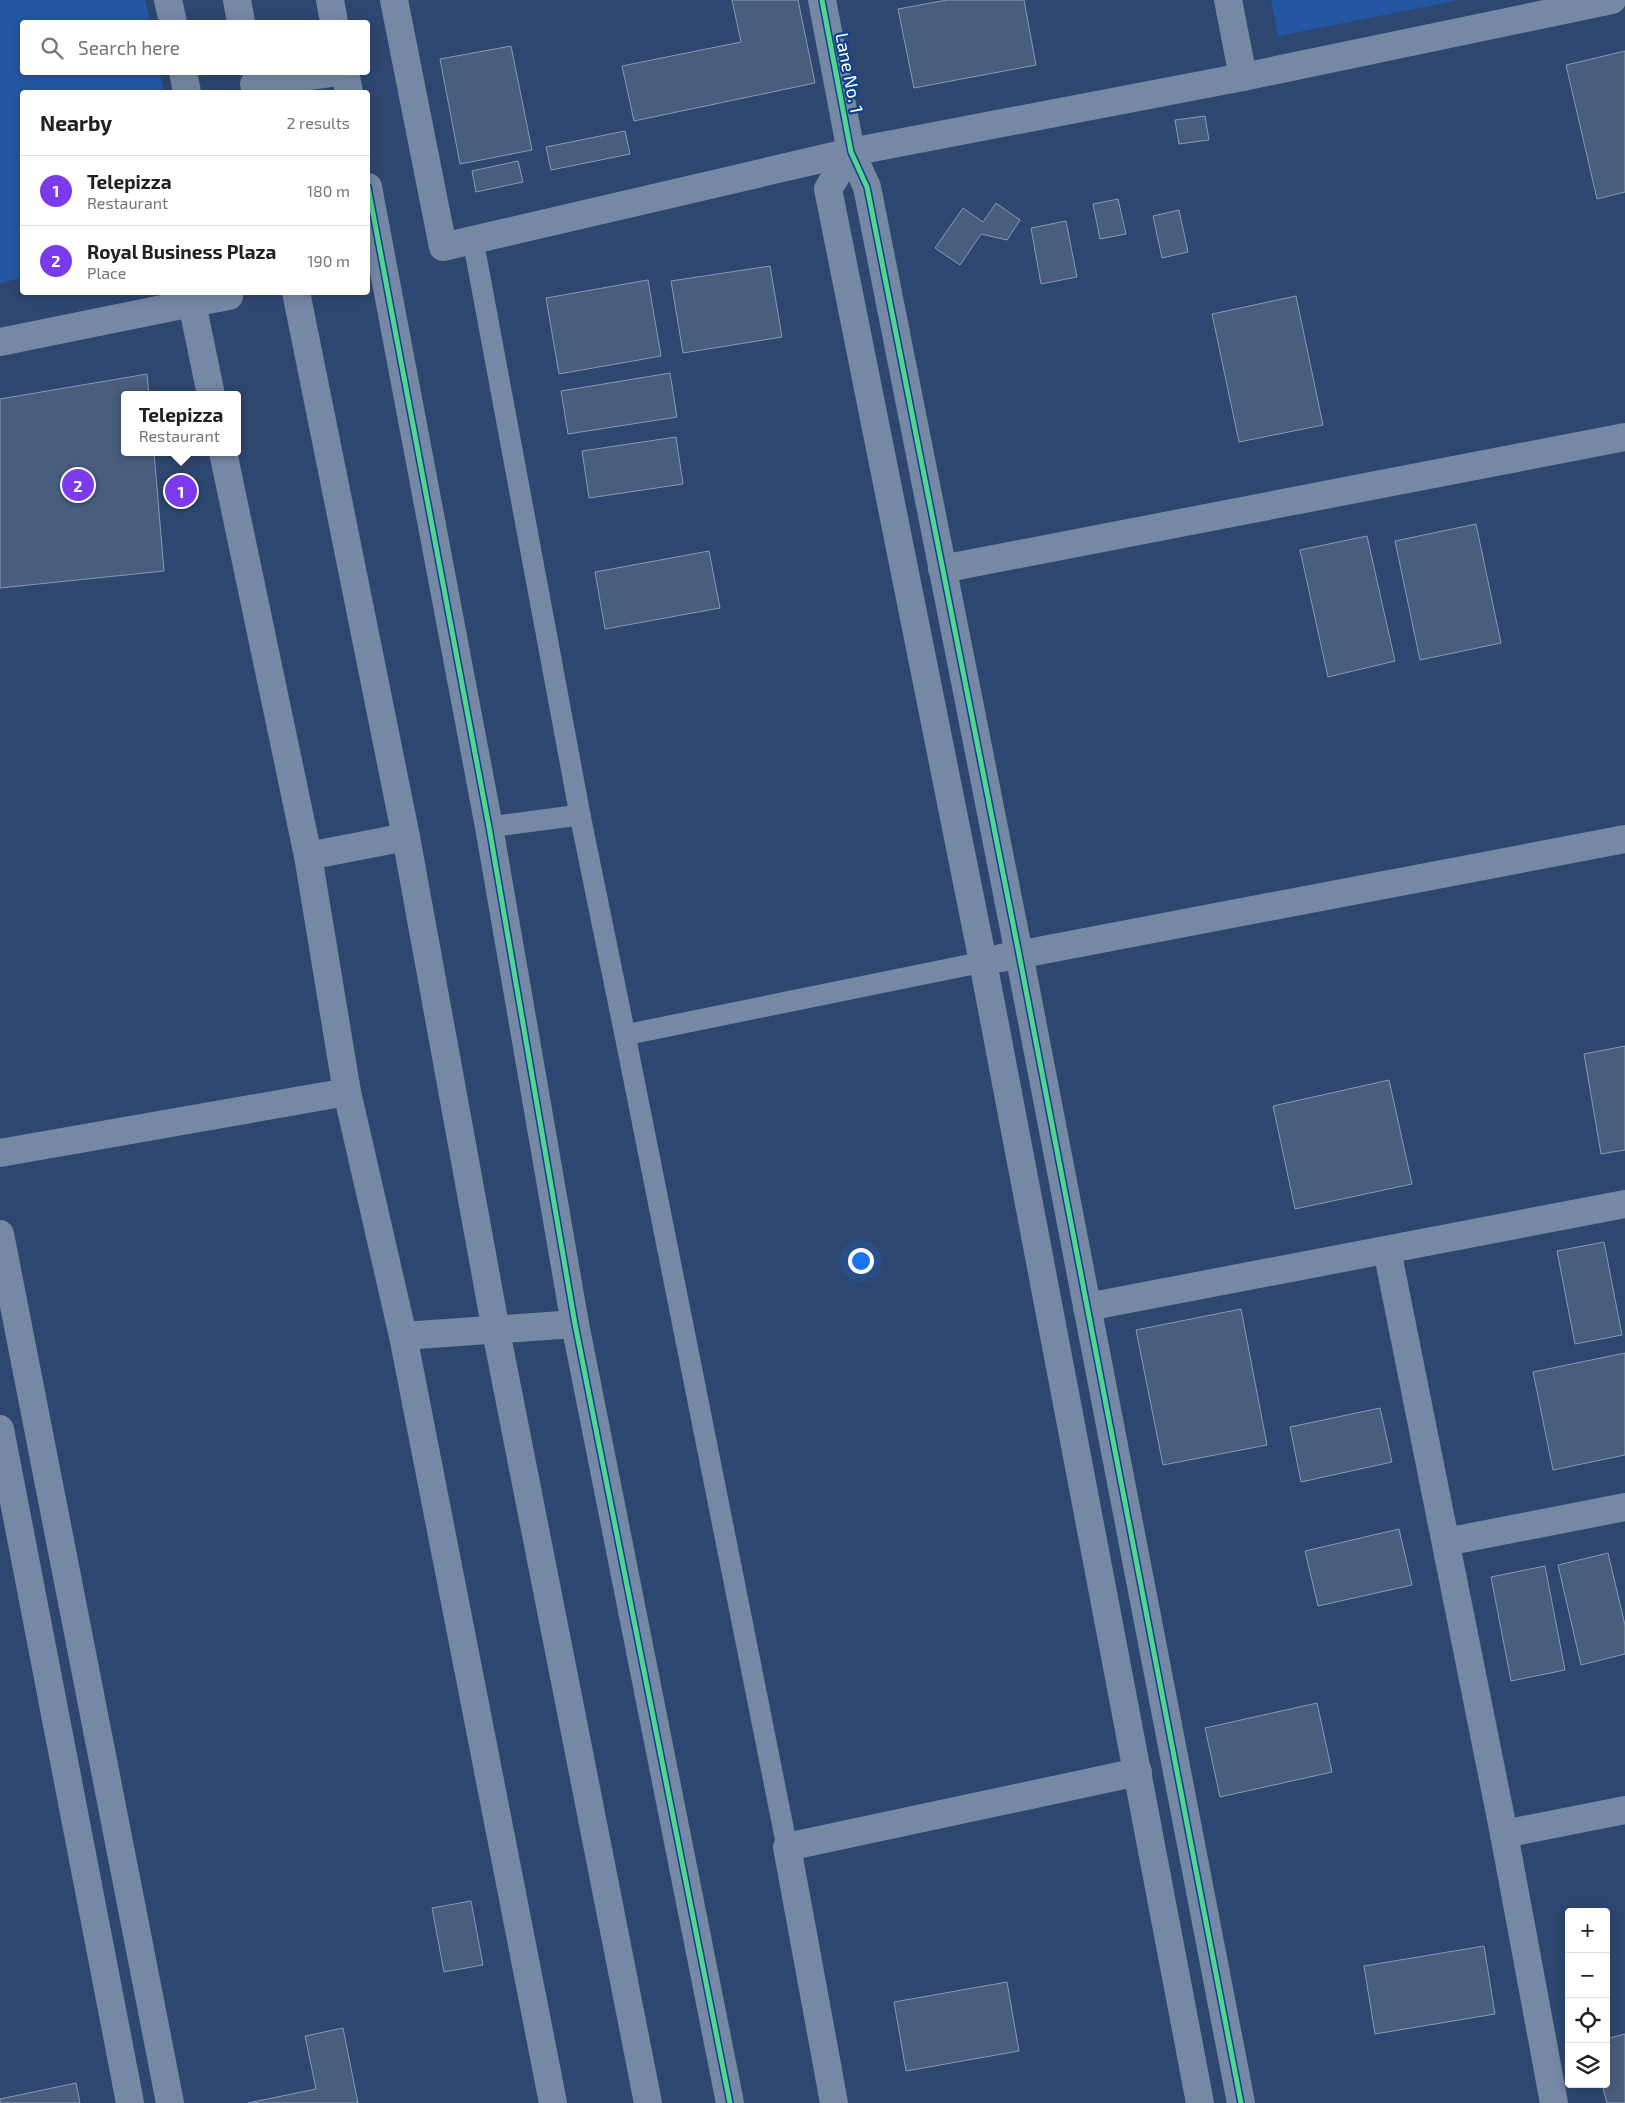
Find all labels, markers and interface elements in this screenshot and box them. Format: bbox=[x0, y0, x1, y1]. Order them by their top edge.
search box bbox=[20, 20, 370, 75]
street label: Lane No. 1 bbox=[831, 31, 869, 115]
icon: search bbox=[38, 34, 66, 62]
text: Search here bbox=[78, 36, 180, 59]
text: Nearby bbox=[40, 110, 112, 135]
text: 2 results bbox=[287, 113, 350, 132]
text: Telepizza bbox=[87, 170, 172, 193]
text: 1 bbox=[53, 181, 59, 200]
text: 180 m bbox=[307, 181, 350, 200]
text: Restaurant bbox=[87, 193, 168, 212]
text: Royal Business Plaza bbox=[87, 240, 276, 263]
text: 2 bbox=[51, 251, 61, 270]
text: 190 m bbox=[307, 251, 350, 270]
text: Place bbox=[87, 263, 126, 282]
popup bbox=[121, 391, 241, 456]
text: Telepizza bbox=[139, 403, 223, 426]
text: Restaurant bbox=[139, 426, 220, 445]
pin: 2 bbox=[62, 466, 94, 504]
pin: 1 bbox=[165, 472, 197, 510]
your location bbox=[848, 1248, 874, 1274]
map controls bbox=[1565, 1908, 1610, 2088]
button: + bbox=[1565, 1908, 1610, 1953]
button: − bbox=[1565, 1953, 1610, 1998]
button: locate bbox=[1565, 1998, 1610, 2043]
button: layers bbox=[1565, 2043, 1610, 2088]

